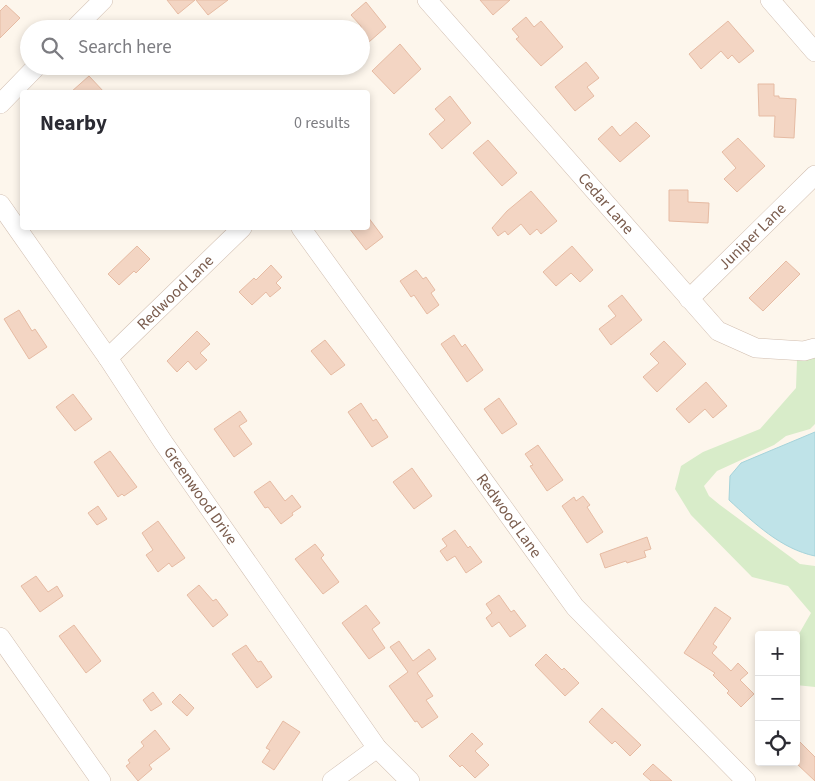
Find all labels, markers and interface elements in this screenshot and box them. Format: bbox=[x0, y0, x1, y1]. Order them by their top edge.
search box bbox=[20, 20, 370, 75]
icon: search bbox=[38, 34, 66, 62]
text: Search here bbox=[78, 34, 172, 61]
text: Nearby bbox=[40, 108, 107, 138]
text: 0 results bbox=[294, 112, 350, 134]
street label: Cedar Lane bbox=[573, 168, 639, 239]
street label: Juniper Lane bbox=[714, 198, 791, 275]
street label: Redwood Lane bbox=[132, 250, 219, 335]
street label: Greenwood Drive bbox=[158, 442, 243, 549]
street label: Redwood Lane bbox=[471, 469, 547, 562]
map controls bbox=[755, 631, 800, 766]
button: + bbox=[755, 631, 800, 676]
button: − bbox=[755, 676, 800, 721]
button: locate bbox=[755, 721, 800, 766]

